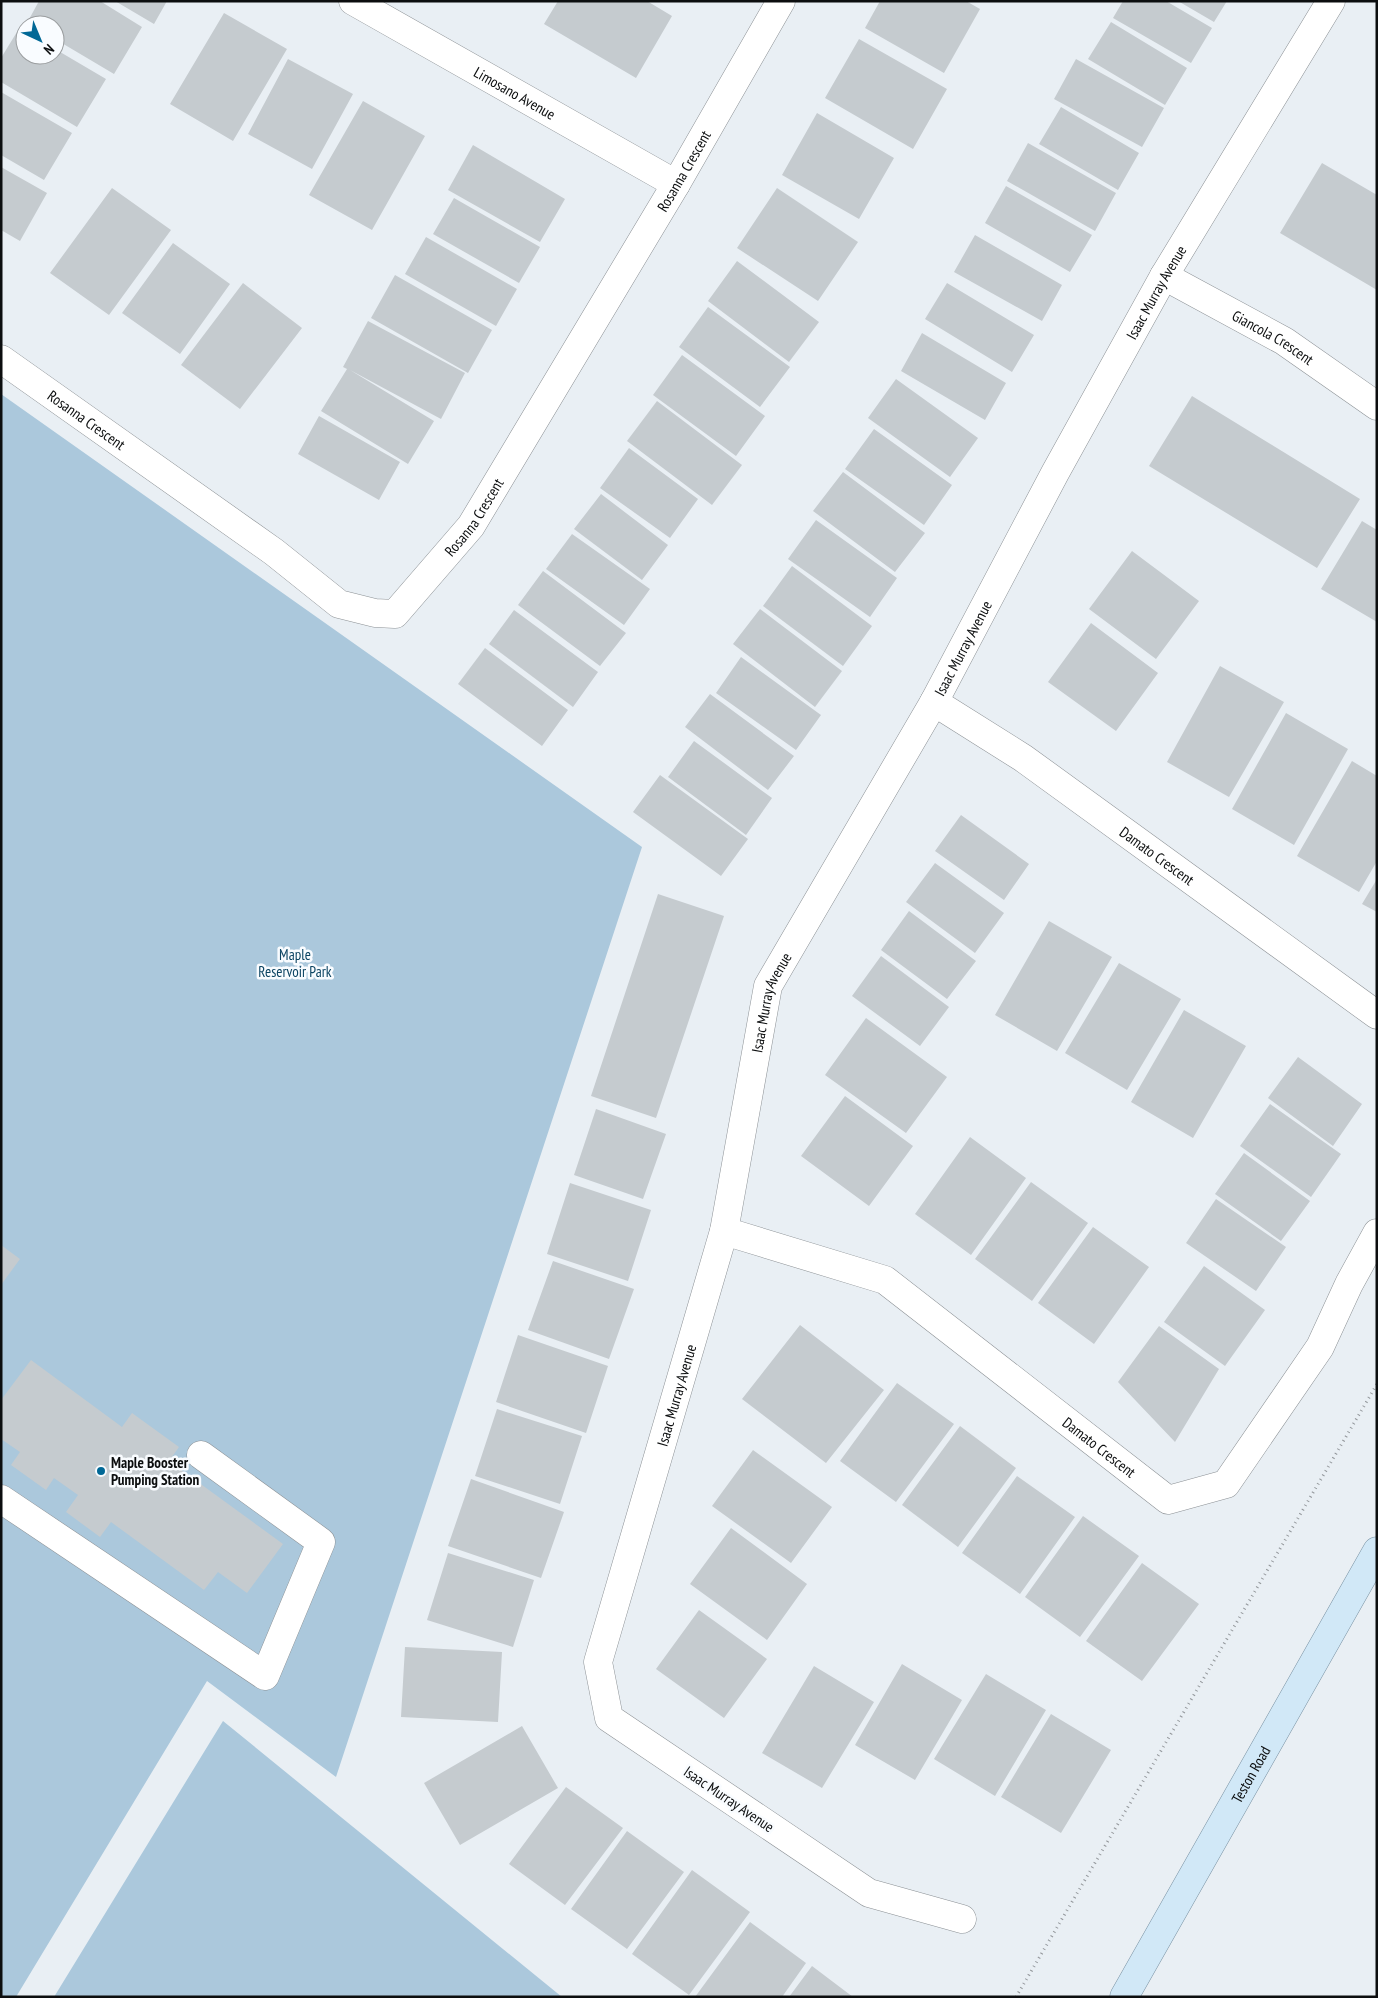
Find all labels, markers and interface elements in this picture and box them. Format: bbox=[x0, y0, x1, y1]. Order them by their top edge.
north arrow bbox=[15, 15, 65, 65]
text: N bbox=[40, 40, 58, 58]
street label: Limosano Avenue bbox=[471, 62, 559, 123]
street label: Rosanna Crescent bbox=[652, 127, 714, 215]
street label: Isaac Murray Avenue bbox=[1121, 242, 1190, 342]
street label: Giancola Crescent bbox=[1229, 305, 1318, 368]
street label: Rosanna Crescent bbox=[44, 386, 129, 454]
street label: Rosanna Crescent bbox=[440, 474, 507, 560]
street label: Isaac Murray Avenue bbox=[930, 597, 995, 699]
street label: Damato Crescent bbox=[1116, 822, 1198, 889]
park label: Maple Reservoir Park bbox=[258, 945, 332, 981]
street label: Isaac Murray Avenue bbox=[747, 949, 795, 1054]
street label: Isaac Murray Avenue bbox=[652, 1342, 700, 1448]
street label: Damato Crescent bbox=[1059, 1412, 1140, 1481]
place label: Maple Booster Pumping Station bbox=[111, 1453, 200, 1489]
marker: Maple Booster Pumping Station bbox=[95, 1465, 107, 1477]
street label: Teston Road bbox=[1227, 1743, 1274, 1806]
street label: Isaac Murray Avenue bbox=[680, 1762, 778, 1836]

